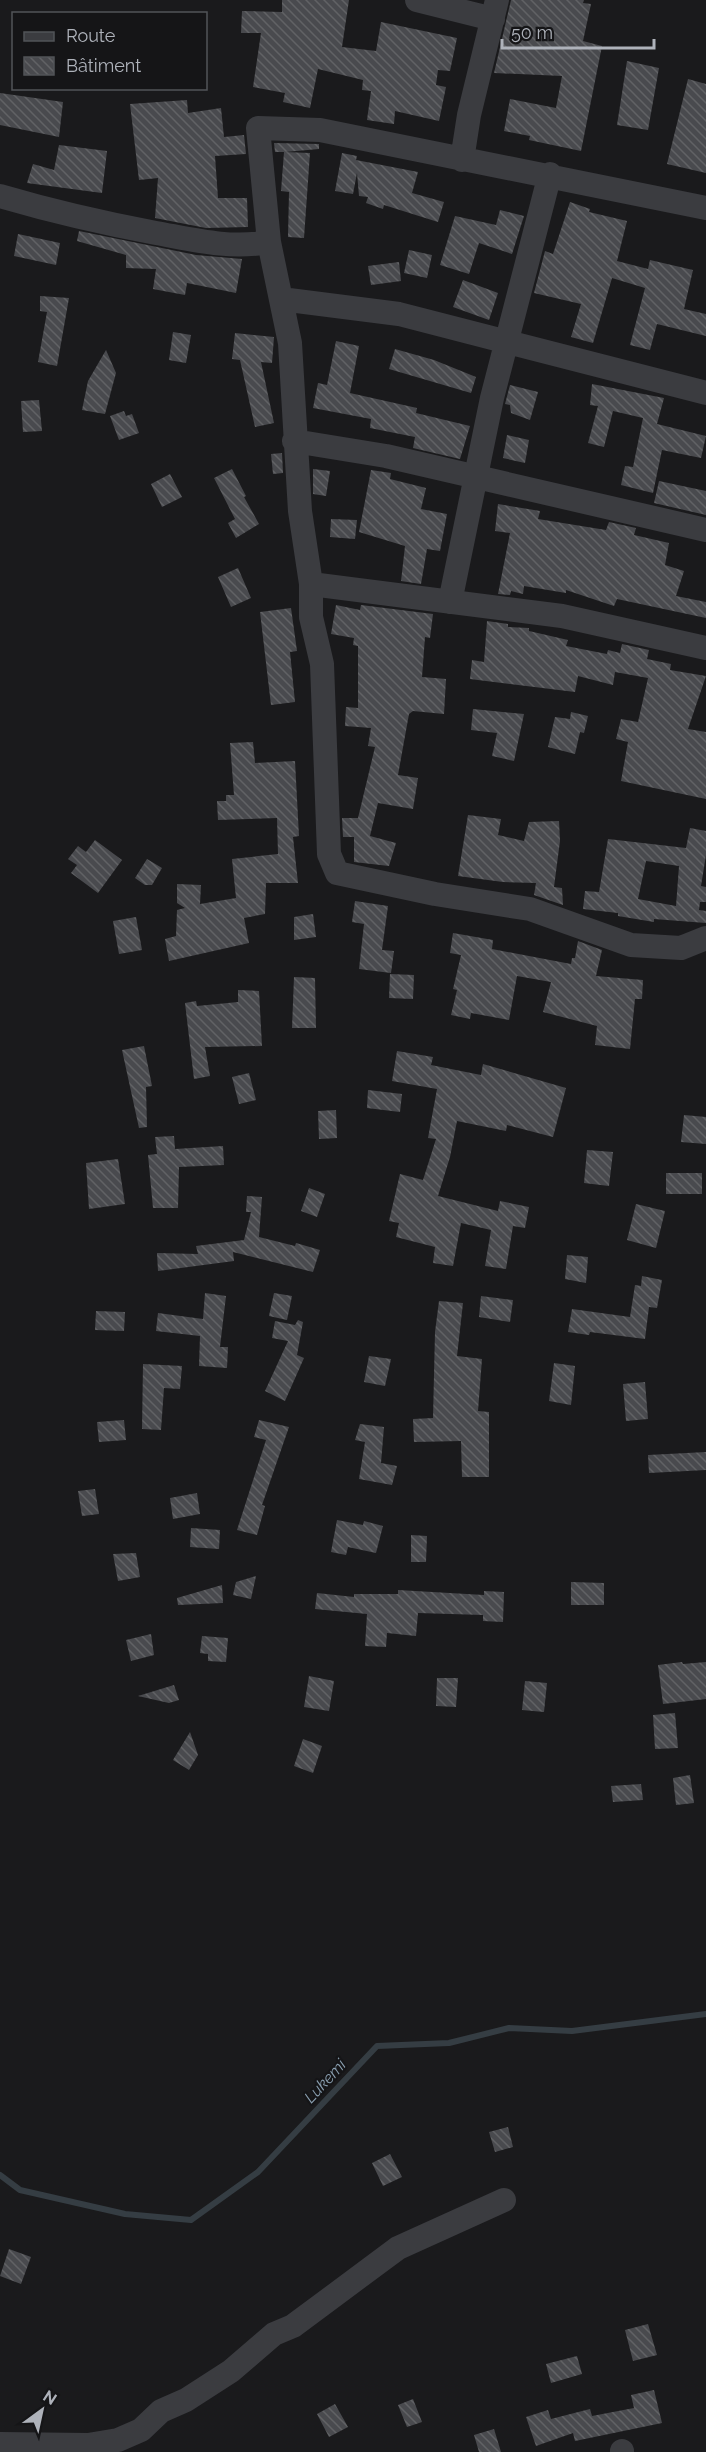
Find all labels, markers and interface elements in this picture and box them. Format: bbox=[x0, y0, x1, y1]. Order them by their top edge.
legend bbox=[12, 12, 207, 90]
scale bar bbox=[502, 12, 654, 50]
text: 50 m bbox=[511, 22, 553, 43]
text: Route bbox=[66, 25, 116, 46]
text: Bâtiment bbox=[66, 55, 141, 76]
water label: Lukemi bbox=[300, 2055, 350, 2107]
north arrow bbox=[12, 2380, 72, 2440]
text: N bbox=[40, 2387, 60, 2409]

